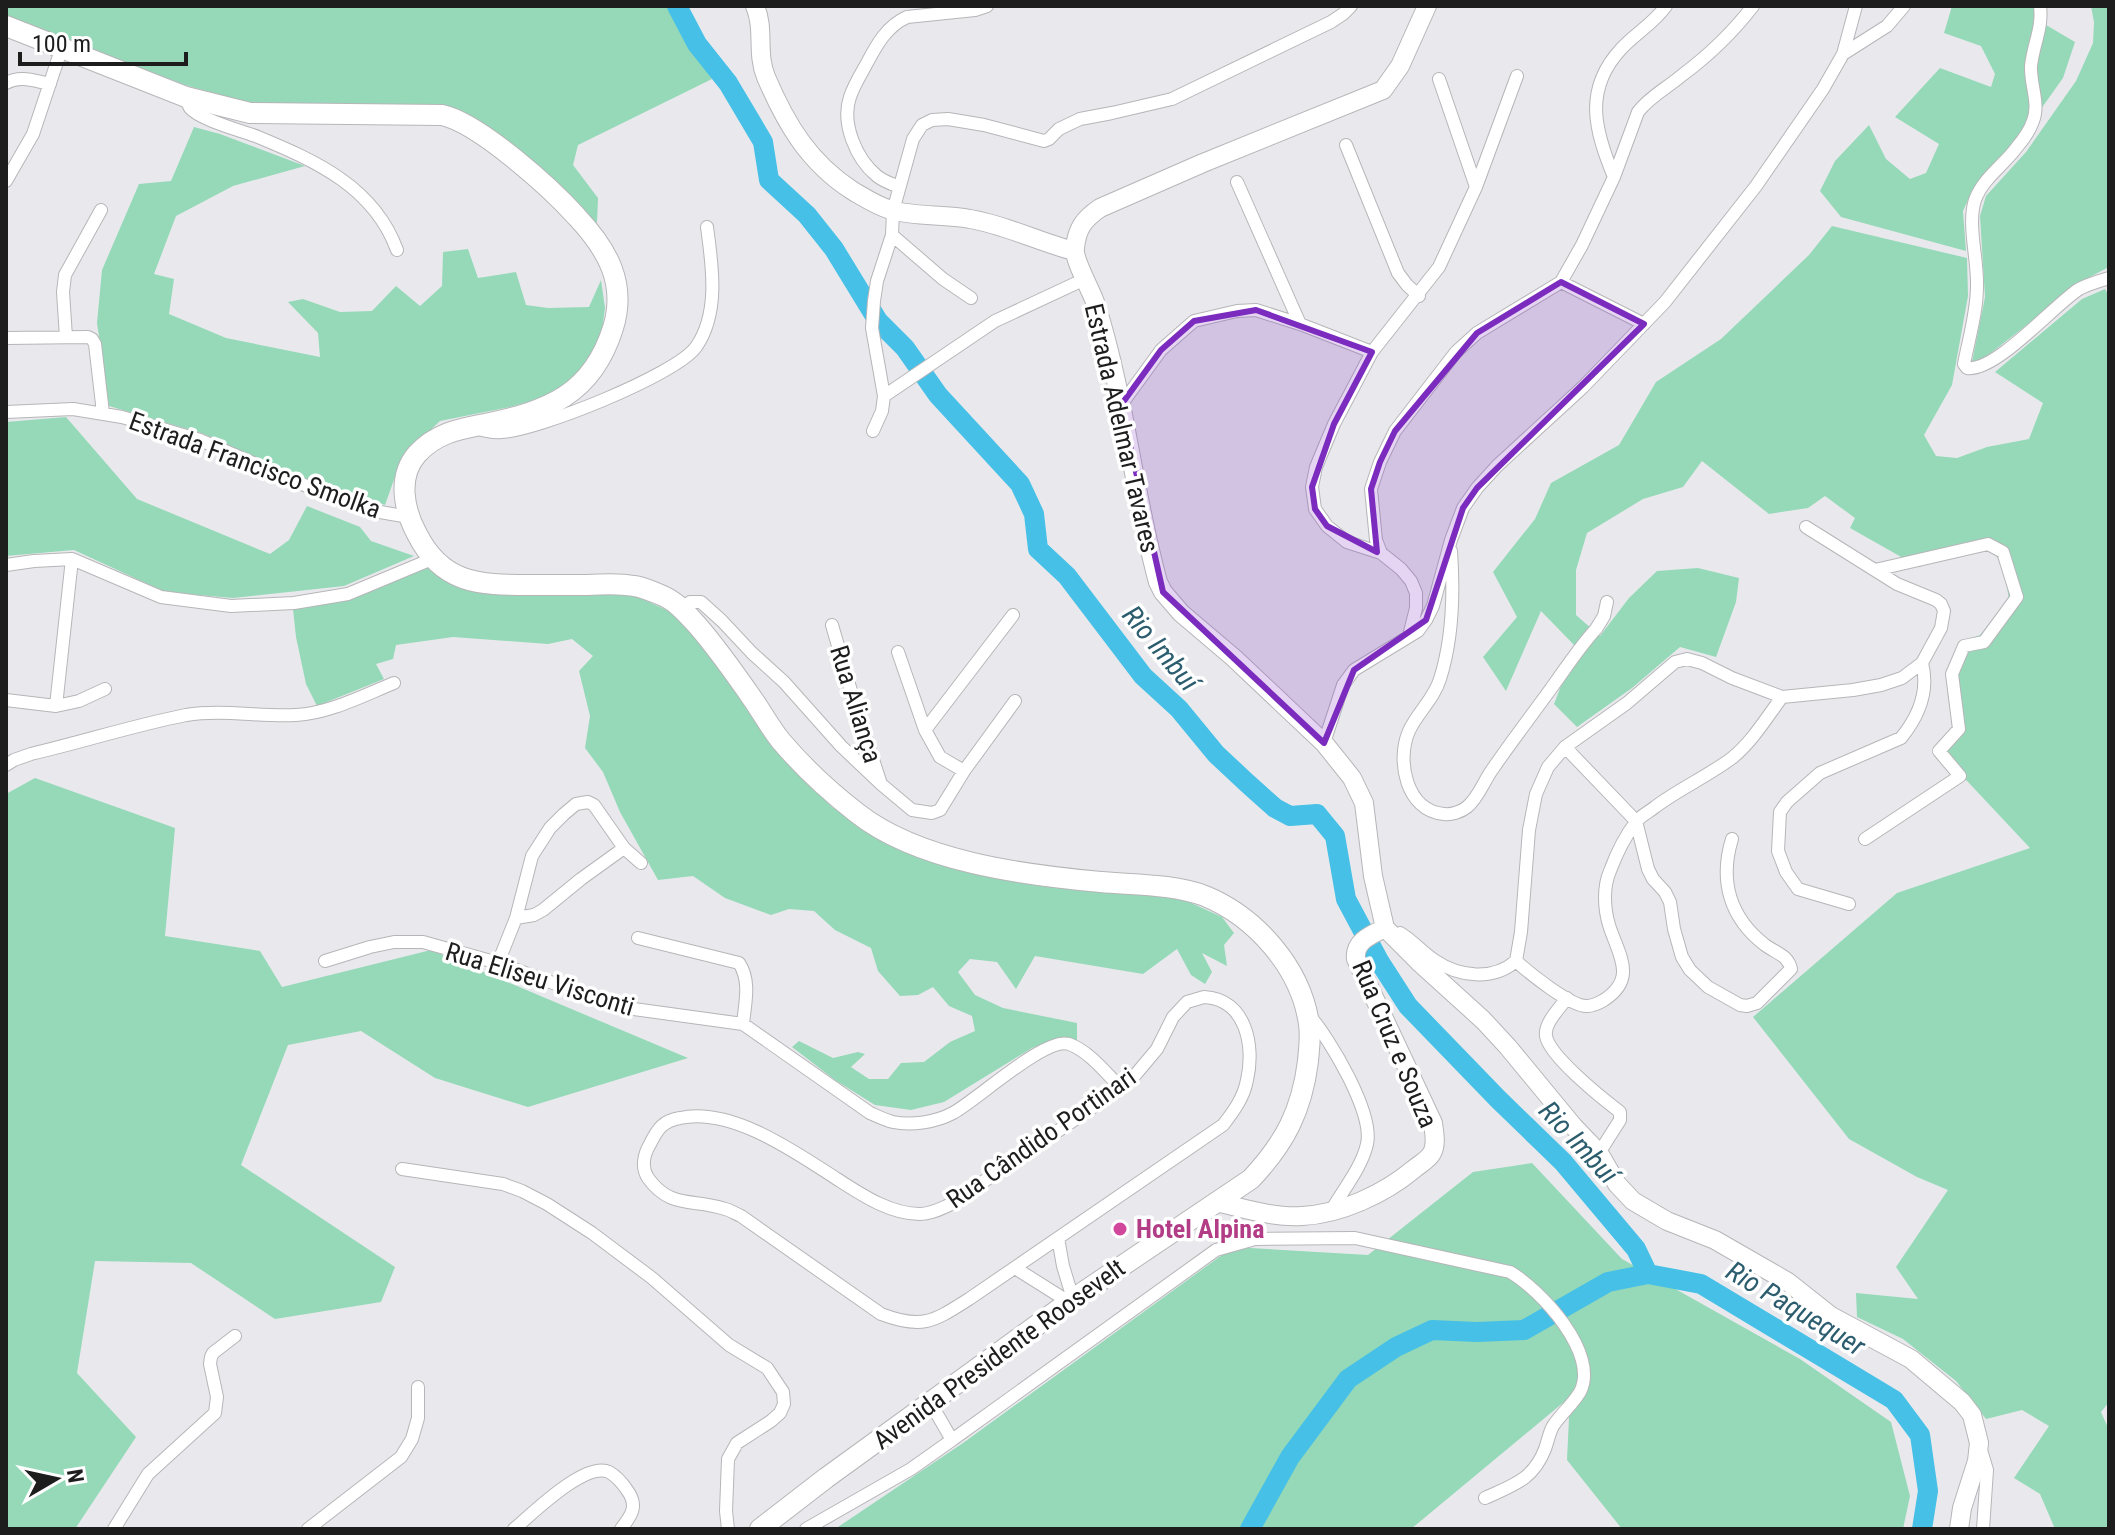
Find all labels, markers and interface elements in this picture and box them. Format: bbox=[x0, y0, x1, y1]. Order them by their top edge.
scale bar bbox=[20, 16, 186, 66]
text: 100 m bbox=[32, 30, 91, 58]
street label: Estrada Adelmar Tavares bbox=[1079, 301, 1165, 555]
street label: Estrada Francisco Smolka bbox=[125, 406, 385, 524]
water label: Rio Imbuí bbox=[1116, 599, 1208, 700]
street label: Rua Aliança bbox=[824, 642, 888, 766]
street label: Rua Eliseu Visconti bbox=[442, 936, 638, 1022]
street label: Rua Cruz e Souza bbox=[1346, 956, 1444, 1132]
street label: Rua Cândido Portinari bbox=[941, 1062, 1141, 1214]
water label: Rio Imbuí bbox=[1532, 1094, 1628, 1193]
place label: Hotel Alpina bbox=[1136, 1214, 1264, 1244]
marker: Hotel Alpina bbox=[1111, 1220, 1129, 1238]
street label: Avenida Presidente Roosevelt bbox=[867, 1253, 1131, 1455]
water label: Rio Paquequer bbox=[1720, 1254, 1872, 1363]
north arrow bbox=[16, 1439, 96, 1519]
text: N bbox=[62, 1467, 89, 1485]

